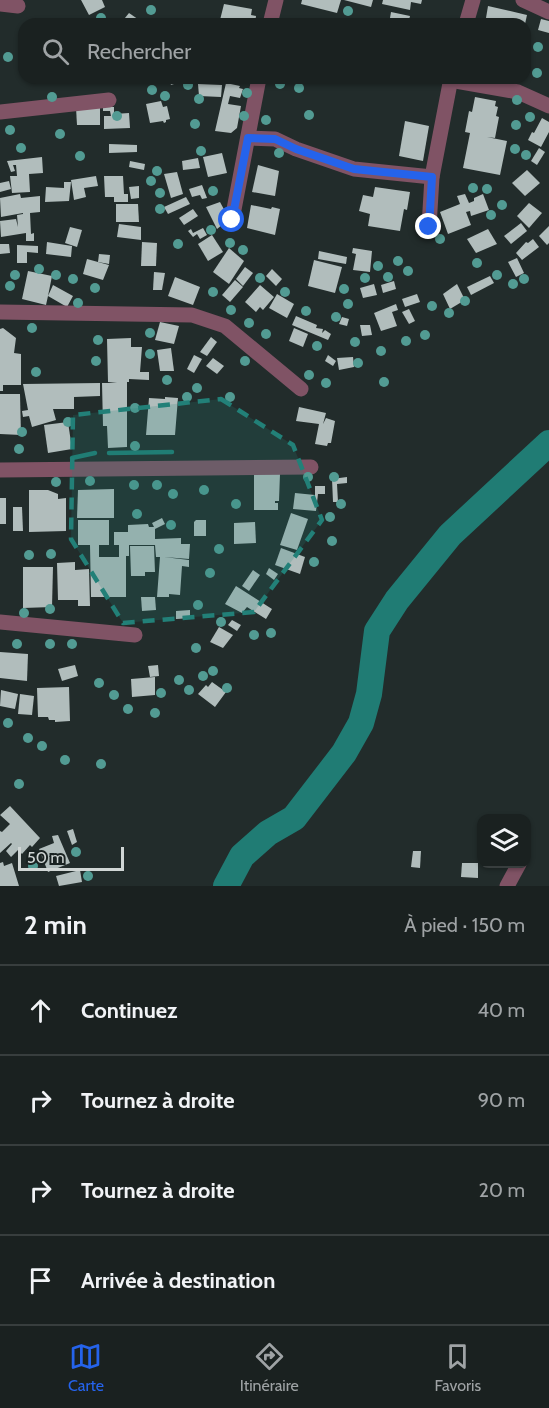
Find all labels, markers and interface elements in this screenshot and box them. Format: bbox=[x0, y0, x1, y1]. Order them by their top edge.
search box bbox=[18, 18, 531, 84]
icon: search bbox=[39, 35, 72, 68]
text: Rechercher bbox=[87, 38, 191, 65]
route start bbox=[218, 206, 244, 232]
route end bbox=[415, 213, 441, 239]
map controls bbox=[477, 814, 531, 868]
button: layers bbox=[477, 814, 531, 868]
scale bar bbox=[18, 844, 124, 872]
text: 50 m bbox=[27, 848, 64, 867]
text: 2 min bbox=[24, 909, 87, 941]
text: À pied · 150 m bbox=[404, 913, 525, 937]
icon: ahead bbox=[24, 994, 57, 1027]
text: Continuez bbox=[81, 997, 178, 1024]
text: 40 m bbox=[477, 998, 525, 1022]
icon: right bbox=[24, 1084, 57, 1117]
text: Tournez à droite bbox=[81, 1087, 235, 1114]
text: 90 m bbox=[478, 1088, 525, 1112]
icon: right bbox=[24, 1174, 57, 1207]
text: Tournez à droite bbox=[81, 1177, 235, 1204]
text: 20 m bbox=[479, 1178, 525, 1202]
icon: arrive bbox=[24, 1264, 57, 1297]
text: Arrivée à destination bbox=[81, 1267, 275, 1294]
tab: Carte bbox=[68, 1340, 104, 1395]
tab: Itinéraire bbox=[240, 1340, 299, 1395]
tab: Favoris bbox=[435, 1340, 481, 1395]

